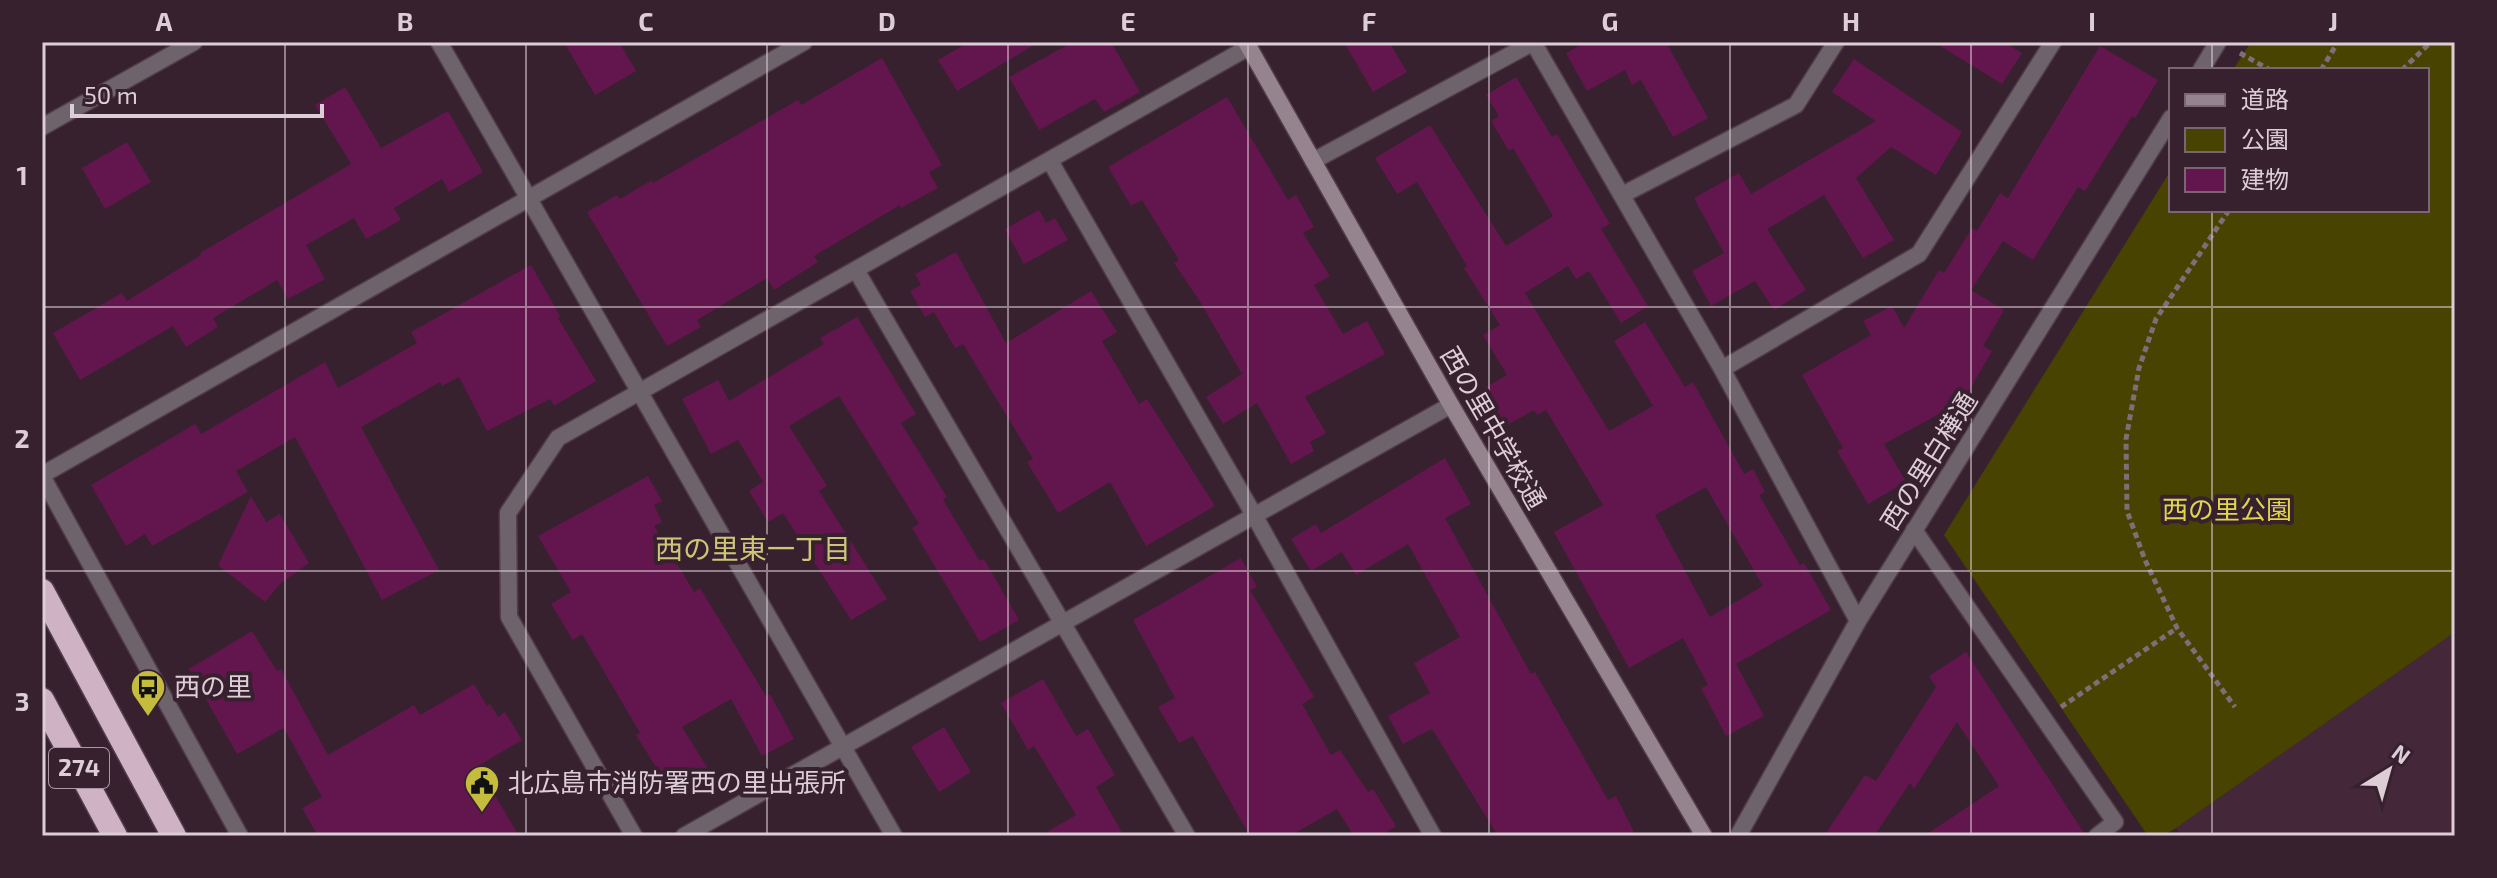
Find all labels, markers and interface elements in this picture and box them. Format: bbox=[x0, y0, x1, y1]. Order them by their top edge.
text: A bbox=[156, 5, 173, 36]
text: B bbox=[397, 5, 413, 36]
text: C bbox=[638, 5, 654, 36]
text: D bbox=[878, 5, 896, 36]
text: E bbox=[1120, 5, 1136, 36]
text: F bbox=[1362, 5, 1376, 36]
text: G bbox=[1602, 5, 1618, 36]
text: H bbox=[1842, 5, 1860, 36]
text: I bbox=[2088, 5, 2096, 36]
text: J bbox=[2328, 5, 2338, 36]
scale bar bbox=[72, 68, 322, 118]
legend bbox=[2169, 68, 2429, 212]
text: 50 m bbox=[84, 80, 138, 109]
text: 道路 bbox=[2241, 84, 2289, 113]
text: 公園 bbox=[2241, 124, 2289, 153]
text: 1 bbox=[16, 159, 28, 190]
text: 建物 bbox=[2241, 164, 2289, 193]
street label: 西の里中学校通 bbox=[1435, 341, 1553, 514]
street label: 西の里白樺通 bbox=[1873, 386, 1982, 535]
text: 2 bbox=[14, 422, 30, 453]
park label: 西の里公園 bbox=[2162, 493, 2292, 524]
district label: 西の里東一丁目 bbox=[655, 531, 851, 565]
bus stop icon: 西の里 bbox=[129, 668, 167, 718]
place label: 西の里 bbox=[174, 670, 252, 701]
text: 3 bbox=[15, 685, 29, 716]
north arrow bbox=[2349, 730, 2429, 810]
text: N bbox=[2387, 738, 2416, 768]
road number: 274 bbox=[49, 748, 109, 788]
public building icon: 北広島市消防署西の里出張所 bbox=[463, 764, 501, 814]
place label: 北広島市消防署西の里出張所 bbox=[508, 766, 846, 797]

